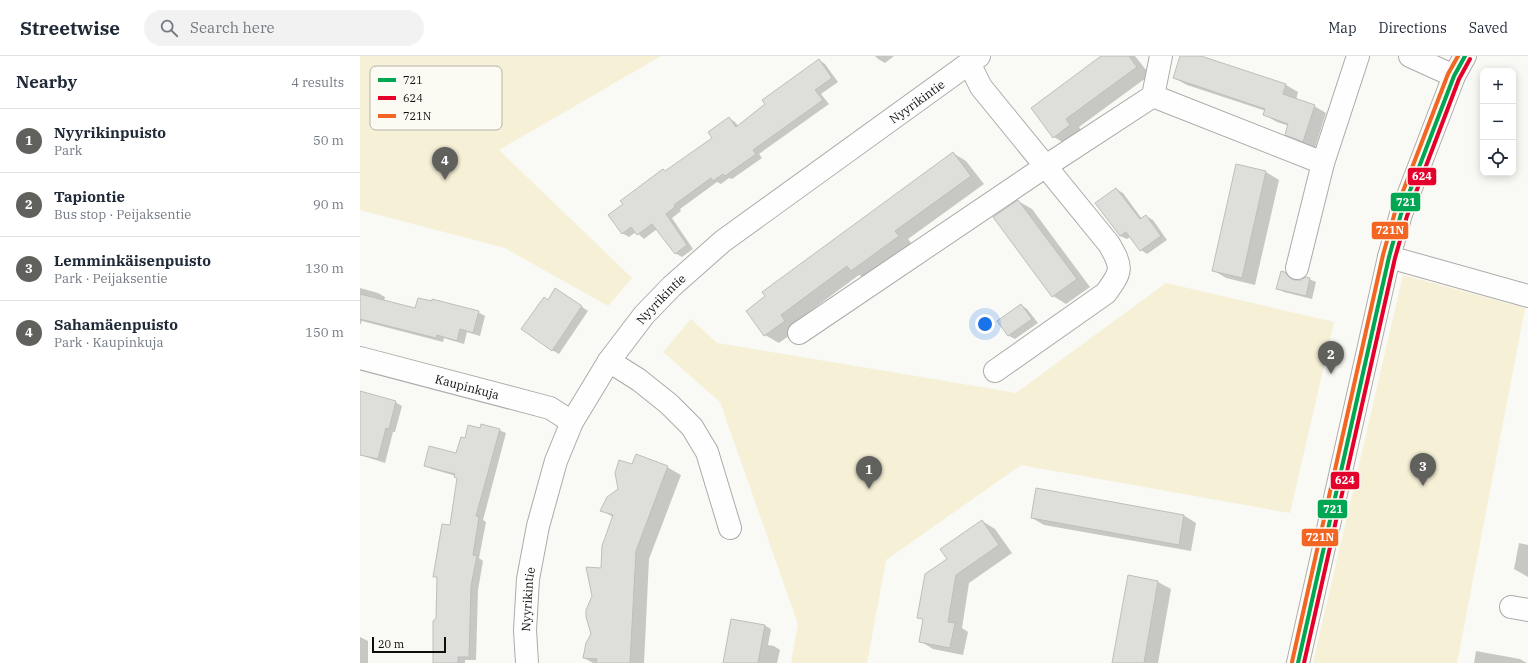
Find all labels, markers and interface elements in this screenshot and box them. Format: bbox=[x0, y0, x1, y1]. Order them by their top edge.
search box bbox=[144, 10, 424, 46]
text: Streetwise bbox=[20, 16, 120, 40]
icon: search bbox=[158, 17, 180, 39]
text: Search here bbox=[190, 18, 275, 37]
text: Map bbox=[1328, 19, 1357, 37]
text: Directions bbox=[1379, 19, 1447, 37]
text: Saved bbox=[1469, 19, 1508, 37]
legend bbox=[370, 66, 502, 130]
map controls bbox=[1480, 68, 1516, 176]
button: + bbox=[1480, 68, 1516, 104]
text: Nearby bbox=[16, 71, 77, 93]
text: 721 bbox=[403, 73, 423, 87]
text: 4 results bbox=[291, 74, 344, 91]
street label: Nyyrikintie bbox=[886, 76, 947, 126]
text: 624 bbox=[403, 91, 423, 105]
button: − bbox=[1480, 104, 1516, 140]
text: 721N bbox=[403, 109, 432, 123]
text: Nyyrikinpuisto bbox=[54, 123, 166, 142]
text: 1 bbox=[25, 132, 33, 149]
text: 50 m bbox=[313, 132, 344, 149]
button: locate bbox=[1480, 140, 1516, 176]
text: Park bbox=[54, 142, 82, 159]
pin: 4 bbox=[432, 147, 458, 180]
line badge: 624 bbox=[1407, 167, 1437, 186]
text: 624 bbox=[1412, 169, 1432, 183]
text: Tapiontie bbox=[54, 187, 125, 206]
line badge: 721 bbox=[1390, 192, 1421, 212]
text: 721 bbox=[1396, 195, 1416, 209]
text: 2 bbox=[25, 196, 33, 213]
text: 90 m bbox=[313, 196, 344, 213]
text: Bus stop · Peijaksentie bbox=[54, 206, 191, 223]
line badge: 721N bbox=[1371, 221, 1409, 240]
text: 721N bbox=[1376, 223, 1405, 237]
text: Lemminkäisenpuisto bbox=[54, 251, 211, 270]
text: 3 bbox=[25, 260, 33, 277]
text: 130 m bbox=[305, 260, 344, 277]
text: Park · Peijaksentie bbox=[54, 270, 167, 287]
street label: Nyyrikintie bbox=[633, 270, 688, 327]
your location bbox=[975, 314, 995, 334]
text: Sahamäenpuisto bbox=[54, 315, 178, 334]
text: 4 bbox=[25, 324, 33, 341]
text: 150 m bbox=[305, 324, 344, 341]
text: Park · Kaupinkuja bbox=[54, 334, 164, 351]
pin: 2 bbox=[1318, 341, 1344, 374]
street label: Kaupinkuja bbox=[434, 371, 501, 402]
pin: 3 bbox=[1410, 453, 1436, 486]
pin: 1 bbox=[856, 456, 882, 489]
line badge: 624 bbox=[1330, 471, 1360, 490]
text: 624 bbox=[1335, 473, 1355, 487]
line badge: 721 bbox=[1317, 499, 1348, 519]
text: 721 bbox=[1323, 502, 1343, 516]
line badge: 721N bbox=[1301, 528, 1339, 547]
text: 721N bbox=[1306, 530, 1335, 544]
street label: Nyyrikintie bbox=[517, 566, 538, 632]
scale bar bbox=[372, 635, 446, 654]
text: 20 m bbox=[378, 637, 404, 651]

